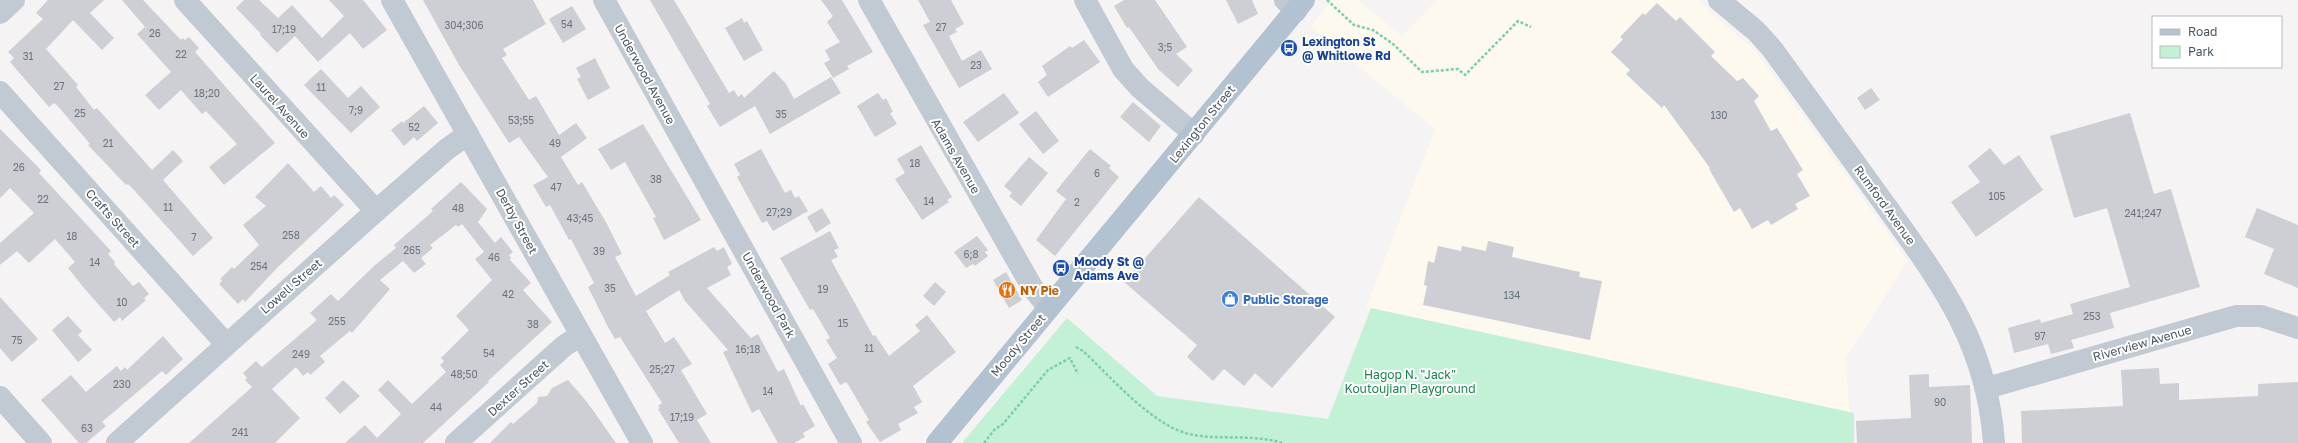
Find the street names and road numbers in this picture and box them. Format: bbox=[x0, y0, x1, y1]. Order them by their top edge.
street label: Underwood Avenue bbox=[611, 21, 679, 127]
street label: Laurel Avenue bbox=[247, 71, 313, 141]
street label: Lexington Street bbox=[1166, 82, 1238, 166]
street label: Adams Avenue bbox=[928, 116, 984, 196]
street label: Rumford Avenue bbox=[1851, 162, 1919, 248]
street label: Crafts Street bbox=[83, 186, 143, 251]
street label: Derby Street bbox=[493, 186, 541, 256]
street label: Underwood Park bbox=[739, 249, 799, 341]
street label: Lowell Street bbox=[257, 255, 325, 317]
street label: Moody Street bbox=[987, 310, 1049, 379]
street label: Riverview Avenue bbox=[2091, 322, 2193, 364]
street label: Dexter Street bbox=[484, 357, 552, 419]

